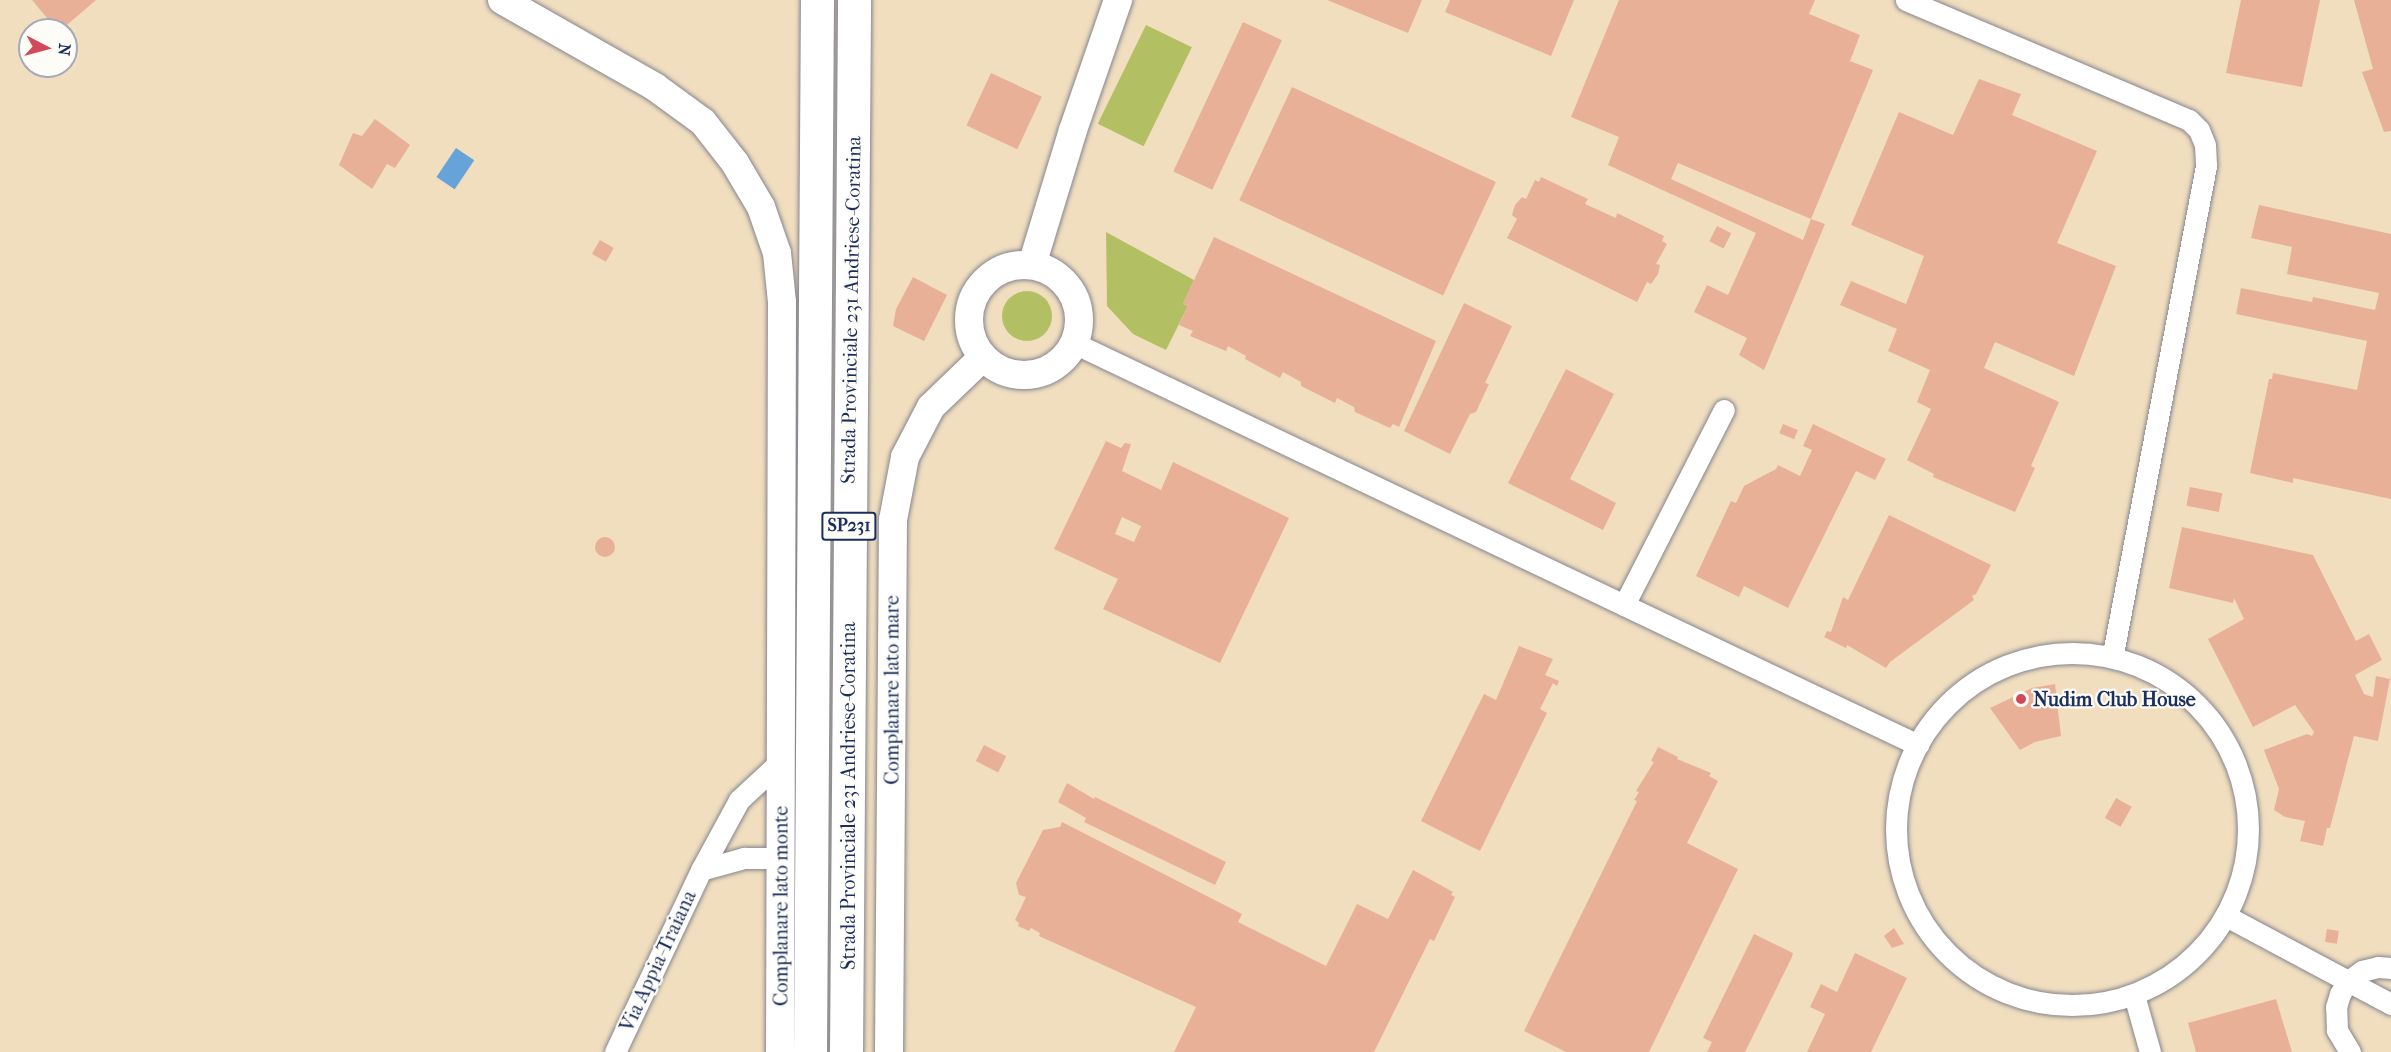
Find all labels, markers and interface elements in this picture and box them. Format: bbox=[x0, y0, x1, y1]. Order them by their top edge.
north arrow bbox=[18, 18, 78, 78]
text: N bbox=[54, 43, 74, 57]
street label: Strada Provinciale 231 Andriese-Coratina bbox=[836, 136, 866, 484]
road number: SP231 bbox=[820, 511, 878, 541]
street label: Complanare lato mare bbox=[880, 595, 904, 785]
street label: Strada Provinciale 231 Andriese-Coratina bbox=[836, 622, 860, 970]
place label: Nudim Club House bbox=[2033, 687, 2196, 711]
marker: Nudim Club House bbox=[2014, 692, 2028, 706]
street label: Complanare lato monte bbox=[769, 806, 793, 1006]
street label: Via Appia-Traiana bbox=[615, 886, 701, 1036]

